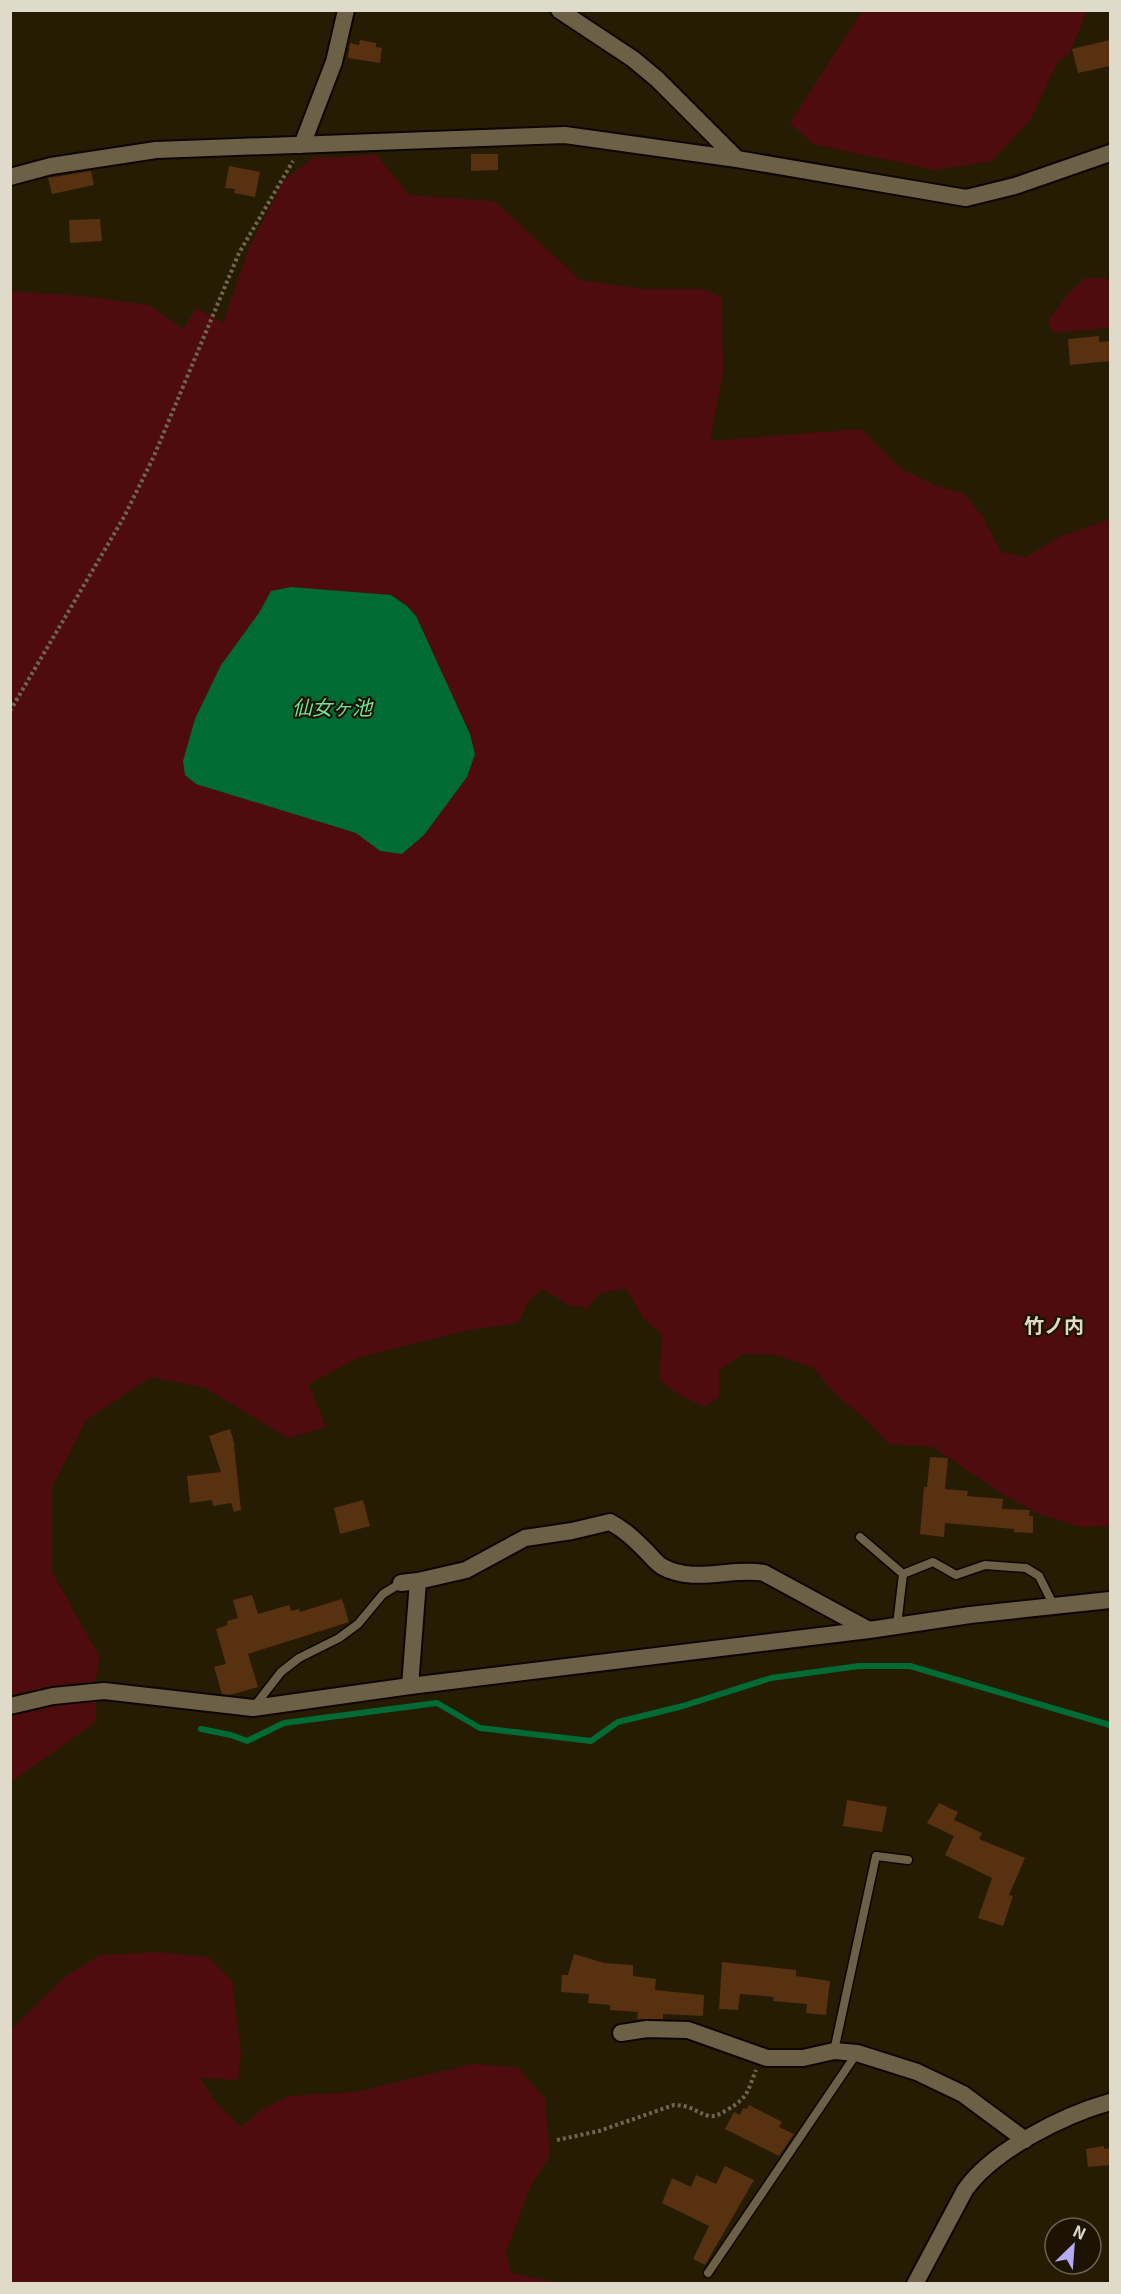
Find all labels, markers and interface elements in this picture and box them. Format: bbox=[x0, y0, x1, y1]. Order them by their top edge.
water label: 仙女ヶ池 bbox=[292, 692, 374, 721]
district label: 竹ノ内 bbox=[1024, 1310, 1084, 1339]
north arrow bbox=[1043, 2216, 1103, 2276]
text: N bbox=[1069, 2218, 1090, 2245]

